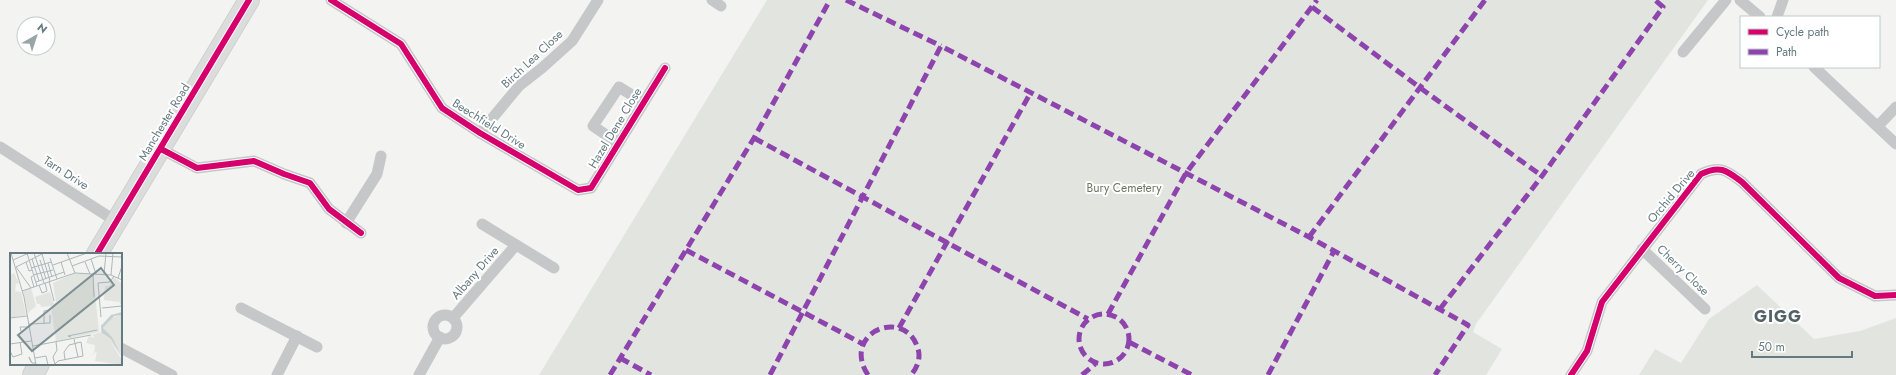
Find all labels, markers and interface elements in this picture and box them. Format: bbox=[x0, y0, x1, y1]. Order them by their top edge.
north arrow bbox=[16, 16, 56, 56]
legend bbox=[1740, 16, 1880, 68]
text: N bbox=[34, 19, 51, 37]
text: Cycle path bbox=[1776, 23, 1829, 41]
street label: Birch Lea Close bbox=[497, 26, 567, 92]
text: Path bbox=[1776, 43, 1797, 61]
street label: Manchester Road bbox=[134, 80, 194, 164]
street label: Hazel Dene Close bbox=[584, 84, 646, 172]
street label: Beechfield Drive bbox=[449, 94, 529, 154]
street label: Tarn Drive bbox=[40, 152, 92, 194]
street label: Orchid Drive bbox=[1643, 165, 1699, 227]
park label: Bury Cemetery bbox=[1086, 179, 1162, 197]
street label: Cherry Close bbox=[1653, 240, 1713, 300]
street label: Albany Drive bbox=[447, 243, 503, 303]
inset map bbox=[10, 253, 122, 365]
district label: GIGG bbox=[1754, 305, 1802, 328]
scale bar bbox=[1752, 333, 1852, 359]
text: 50 m bbox=[1758, 338, 1785, 356]

